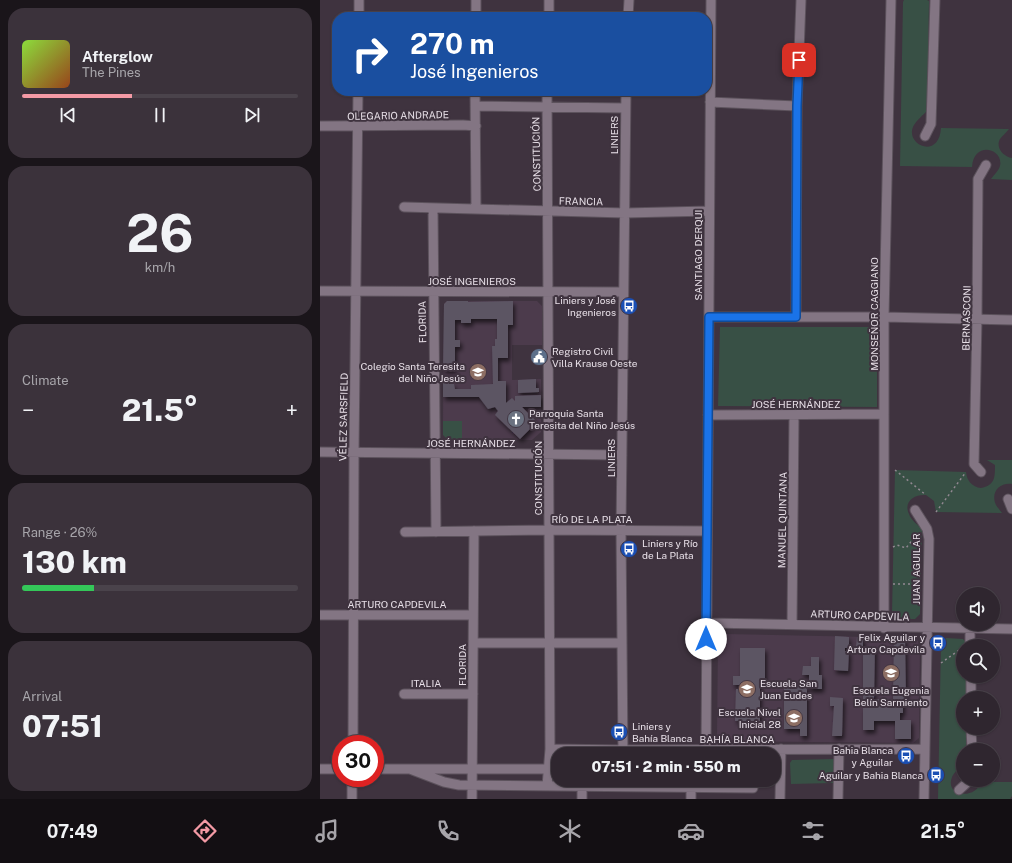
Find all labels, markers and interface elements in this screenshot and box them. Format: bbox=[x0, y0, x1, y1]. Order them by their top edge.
text: 270 m bbox=[410, 27, 494, 60]
icon: right bbox=[344, 28, 396, 80]
pin bbox=[782, 43, 816, 77]
text: Afterglow bbox=[82, 48, 153, 65]
icon: arrive bbox=[788, 49, 810, 71]
text: José Ingenieros bbox=[410, 61, 538, 82]
text: The Pines bbox=[82, 65, 141, 80]
icon: previous bbox=[57, 104, 79, 126]
icon: pause bbox=[149, 104, 171, 126]
icon: next bbox=[241, 104, 263, 126]
street label: OLEGARIO ANDRADE bbox=[347, 108, 449, 122]
street label: LINIERS bbox=[608, 115, 620, 154]
street label: CONSTITUCIÓN bbox=[529, 117, 543, 191]
street label: FRANCIA bbox=[559, 195, 603, 207]
text: 26 bbox=[126, 203, 194, 264]
street label: SANTIAGO DERQUI bbox=[692, 210, 704, 300]
street label: MONSEÑOR CAGGIANO bbox=[868, 257, 880, 371]
text: km/h bbox=[145, 260, 175, 275]
street label: JOSÉ INGENIEROS bbox=[428, 275, 516, 287]
street label: BERNASCONI bbox=[959, 285, 973, 351]
place label: Liniers y José Ingenieros bbox=[555, 294, 616, 318]
bus stop icon: Liniers y José Ingenieros bbox=[619, 296, 639, 316]
street label: FLORIDA bbox=[416, 301, 428, 343]
place label: Registro Civil Villa Krause Oeste bbox=[552, 345, 638, 369]
public building icon: Registro Civil Villa Krause Oeste bbox=[529, 347, 549, 367]
place label: Colegio Santa Teresita del Niño Jesús bbox=[360, 360, 465, 384]
school or university icon: Colegio Santa Teresita del Niño Jesús bbox=[468, 362, 488, 382]
text: Climate bbox=[22, 373, 69, 388]
street label: VÉLEZ SARSFIELD bbox=[336, 373, 350, 461]
text: 21.5° bbox=[122, 392, 198, 428]
text: − bbox=[22, 397, 34, 423]
text: + bbox=[286, 397, 298, 423]
street label: JOSÉ HERNÁNDEZ bbox=[752, 398, 840, 410]
place label: Parroquia Santa Teresita del Niño Jesús bbox=[529, 407, 635, 431]
church icon: Parroquia Santa Teresita del Niño Jesús bbox=[506, 409, 526, 429]
street label: JOSÉ HERNÁNDEZ bbox=[427, 437, 515, 449]
street label: LINIERS bbox=[605, 438, 617, 477]
street label: CONSTITUCIÓN bbox=[532, 441, 544, 515]
street label: MANUEL QUINTANA bbox=[775, 472, 789, 568]
street label: RÍO DE LA PLATA bbox=[551, 513, 633, 525]
text: Range · 26% bbox=[22, 525, 97, 540]
street label: JUAN AGUILAR bbox=[910, 533, 922, 605]
place label: Liniers y Río de La Plata bbox=[642, 537, 698, 561]
bus stop icon: Liniers y Río de La Plata bbox=[619, 539, 639, 559]
text: 130 km bbox=[22, 544, 127, 580]
map controls bbox=[956, 587, 1000, 787]
button: sound bbox=[956, 587, 1000, 631]
street label: ARTURO CAPDEVILA bbox=[347, 598, 447, 610]
street label: ARTURO CAPDEVILA bbox=[810, 607, 910, 623]
position arrow bbox=[685, 618, 727, 660]
place label: Felix Aguilar y Arturo Capdevila bbox=[847, 631, 926, 655]
bus stop icon: Felix Aguilar y Arturo Capdevila bbox=[928, 633, 948, 653]
button: search bbox=[956, 639, 1000, 683]
street label: FLORIDA bbox=[456, 644, 468, 686]
school or university icon: Escuela Eugenia Belín Sarmiento bbox=[881, 663, 901, 683]
street label: ITALIA bbox=[411, 677, 441, 689]
place label: Escuela San Juan Eudes bbox=[760, 677, 817, 701]
school or university icon: Escuela San Juan Eudes bbox=[737, 679, 757, 699]
place label: Escuela Eugenia Belín Sarmiento bbox=[853, 684, 929, 708]
text: Arrival bbox=[22, 689, 62, 704]
button: + bbox=[956, 691, 1000, 735]
place label: Escuela Nivel Inicial 28 bbox=[718, 706, 781, 730]
text: 07:51 bbox=[22, 708, 103, 744]
school or university icon: Escuela Nivel Inicial 28 bbox=[784, 708, 804, 728]
place label: Liniers y Bahía Blanca bbox=[632, 720, 692, 744]
bus stop icon: Liniers y Bahía Blanca bbox=[609, 722, 629, 742]
street label: BAHÍA BLANCA bbox=[700, 733, 774, 745]
speed limit sign: 30 bbox=[332, 735, 384, 787]
button: − bbox=[956, 743, 1000, 787]
place label: Bahia Blanca y Aguilar bbox=[833, 744, 893, 768]
bus stop icon: Bahia Blanca y Aguilar bbox=[896, 746, 916, 766]
text: 07:51 · 2 min · 550 m bbox=[591, 758, 741, 775]
bus stop icon: Aguilar y Bahia Blanca bbox=[926, 765, 946, 785]
place label: Aguilar y Bahia Blanca bbox=[819, 769, 923, 781]
icon: directions bbox=[191, 817, 219, 845]
icon: music bbox=[313, 817, 341, 845]
icon: phone bbox=[434, 817, 462, 845]
icon: climate bbox=[556, 817, 584, 845]
icon: car bbox=[677, 817, 705, 845]
icon: filters bbox=[799, 817, 827, 845]
text: 07:49 bbox=[47, 821, 98, 842]
text: 21.5° bbox=[921, 821, 965, 842]

